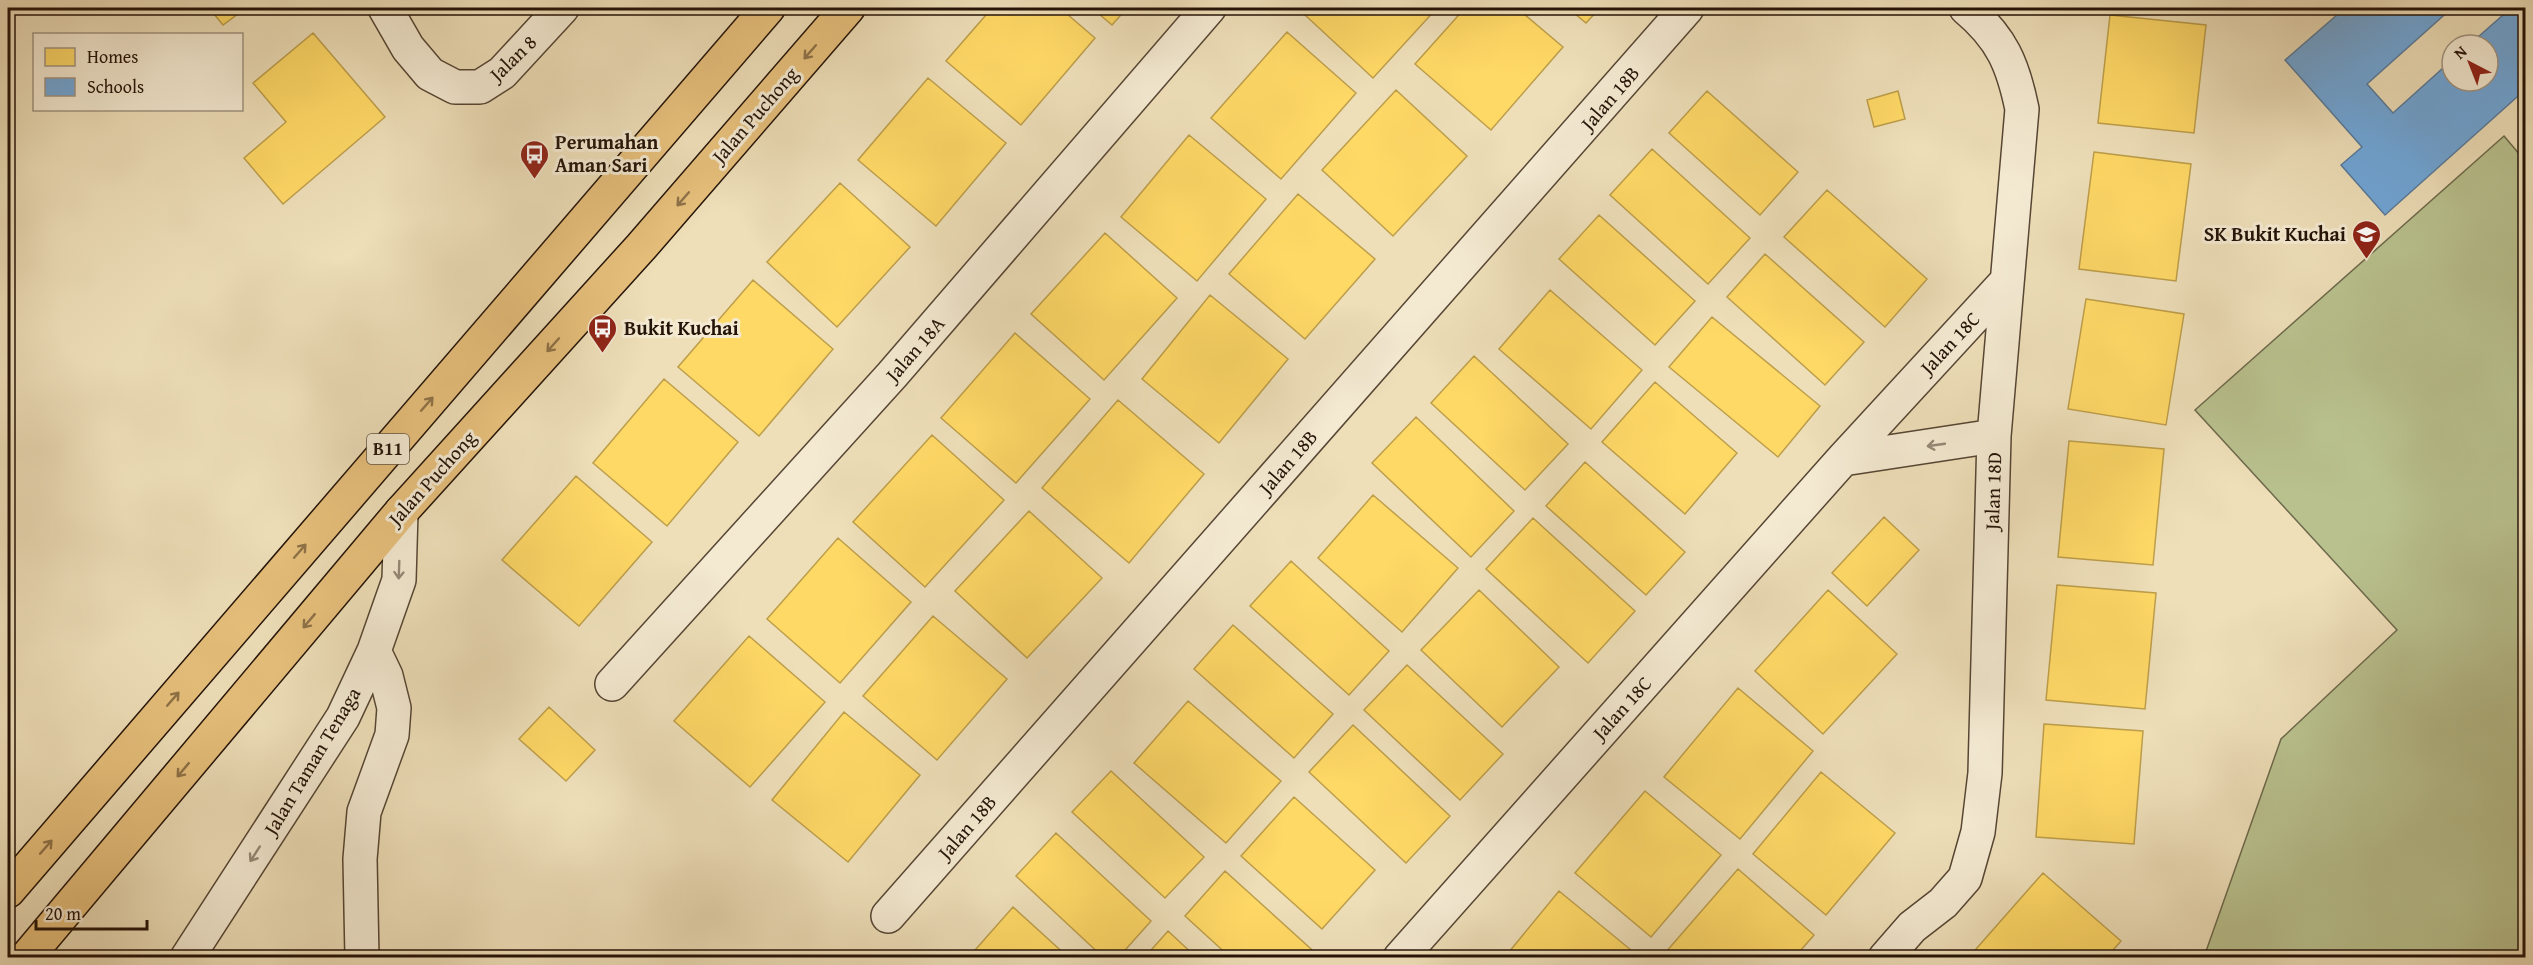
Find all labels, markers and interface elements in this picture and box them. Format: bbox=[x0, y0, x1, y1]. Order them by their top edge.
street label: Jalan 8 bbox=[480, 28, 543, 90]
legend bbox=[33, 33, 243, 111]
north arrow bbox=[2440, 33, 2500, 93]
text: N bbox=[2448, 39, 2472, 64]
text: Homes bbox=[87, 43, 138, 70]
one-way arrow bbox=[803, 44, 817, 59]
street label: Jalan 18B bbox=[1571, 59, 1646, 139]
street label: Jalan Puchong bbox=[703, 60, 805, 171]
text: Schools bbox=[87, 73, 144, 100]
place label: Perumahan Aman Sari bbox=[555, 127, 659, 179]
bus stop icon: Perumahan Aman Sari bbox=[518, 138, 550, 180]
one-way arrow bbox=[676, 191, 689, 207]
school or university icon: SK Bukit Kuchai bbox=[2351, 218, 2383, 260]
place label: SK Bukit Kuchai bbox=[2204, 219, 2346, 248]
street label: Jalan 18C bbox=[1911, 305, 1986, 383]
street label: Jalan 18A bbox=[876, 310, 951, 390]
bus stop icon: Bukit Kuchai bbox=[587, 312, 619, 354]
place label: Bukit Kuchai bbox=[624, 313, 739, 342]
one-way arrow bbox=[546, 337, 560, 352]
one-way arrow bbox=[420, 396, 434, 411]
street label: Jalan 18B bbox=[1249, 423, 1324, 503]
street label: Jalan Puchong bbox=[379, 424, 482, 534]
road number: B11 bbox=[367, 434, 409, 464]
one-way arrow bbox=[1927, 439, 1947, 450]
street label: Jalan 18D bbox=[1977, 452, 2008, 533]
one-way arrow bbox=[293, 544, 307, 559]
one-way arrow bbox=[394, 560, 405, 580]
one-way arrow bbox=[302, 613, 316, 628]
street label: Jalan 18C bbox=[1583, 669, 1658, 748]
street label: Jalan Taman Tenaga bbox=[254, 681, 367, 843]
one-way arrow bbox=[166, 692, 180, 707]
one-way arrow bbox=[177, 762, 190, 778]
street label: Jalan 18B bbox=[928, 788, 1003, 868]
one-way arrow bbox=[39, 840, 53, 855]
one-way arrow bbox=[248, 845, 260, 862]
scale bar bbox=[36, 893, 147, 931]
text: 20 m bbox=[45, 900, 81, 927]

